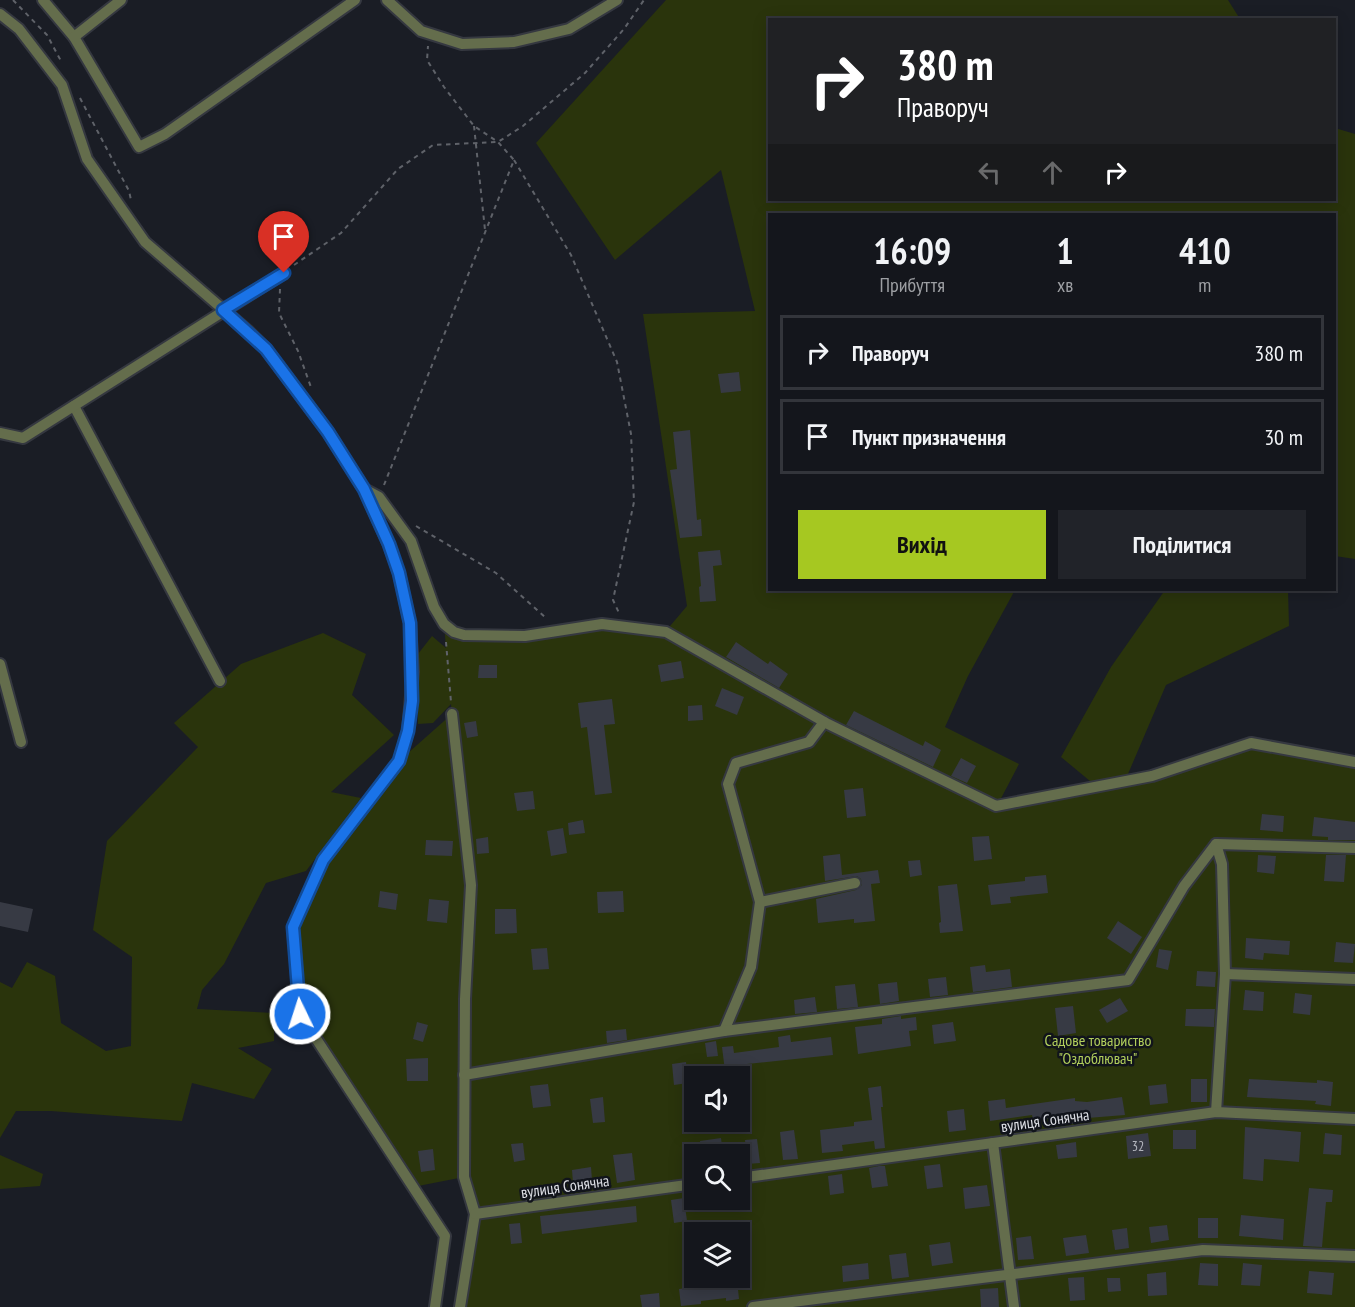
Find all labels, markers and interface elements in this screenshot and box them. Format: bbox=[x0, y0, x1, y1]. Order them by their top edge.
text: 380 m bbox=[897, 37, 994, 92]
icon: right bbox=[798, 42, 876, 120]
text: Праворуч bbox=[897, 90, 989, 124]
icon: left bbox=[973, 156, 1006, 189]
icon: ahead bbox=[1036, 156, 1069, 189]
icon: right bbox=[1099, 156, 1132, 189]
pin bbox=[258, 211, 309, 273]
icon: arrive bbox=[267, 220, 300, 253]
text: 16:09 bbox=[873, 227, 951, 274]
text: 1 bbox=[1057, 227, 1074, 274]
text: 410 bbox=[1179, 227, 1231, 274]
text: Прибуття bbox=[880, 272, 945, 298]
text: хв bbox=[1057, 272, 1073, 298]
text: m bbox=[1198, 272, 1211, 298]
icon: right bbox=[801, 336, 834, 369]
text: Праворуч bbox=[852, 339, 929, 367]
text: 380 m bbox=[1254, 339, 1303, 367]
icon: arrive bbox=[801, 420, 834, 453]
text: Пункт призначення bbox=[852, 423, 1006, 451]
text: 30 m bbox=[1264, 423, 1303, 451]
button: Вихід bbox=[798, 510, 1046, 579]
button: Поділитися bbox=[1058, 510, 1306, 579]
position arrow bbox=[268, 982, 332, 1046]
park label: Садове товариство "Оздоблювач" bbox=[1045, 1030, 1151, 1068]
map controls bbox=[684, 1066, 750, 1288]
button: sound bbox=[684, 1066, 750, 1132]
street label: вулиця Сонячна bbox=[1000, 1104, 1090, 1136]
house number: 32 bbox=[1132, 1137, 1144, 1155]
button: search bbox=[684, 1144, 750, 1210]
street label: вулиця Сонячна bbox=[520, 1170, 610, 1202]
button: layers bbox=[684, 1222, 750, 1288]

